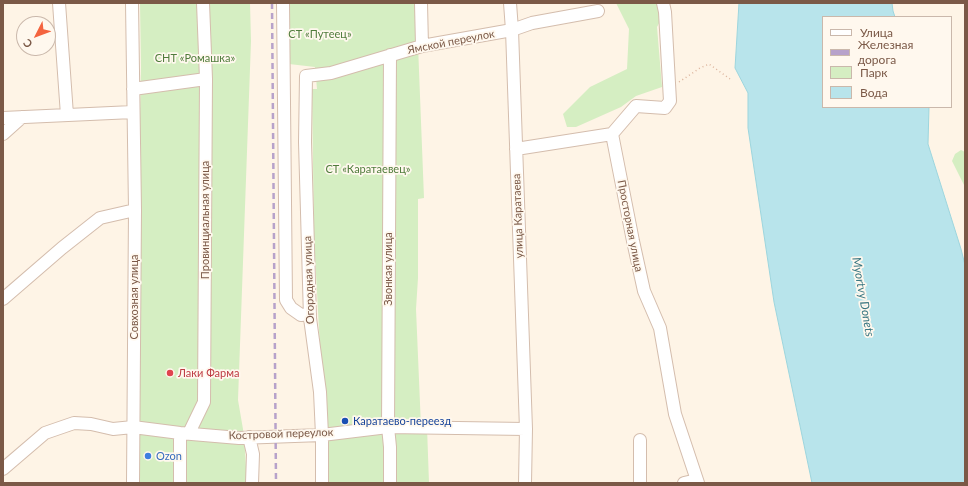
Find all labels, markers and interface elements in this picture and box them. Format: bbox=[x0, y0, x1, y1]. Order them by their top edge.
north arrow bbox=[16, 16, 56, 56]
legend bbox=[822, 16, 952, 108]
text: Улица bbox=[860, 25, 893, 40]
park label: СТ «Путеец» bbox=[288, 27, 352, 41]
street label: Ямской переулок bbox=[406, 27, 496, 57]
text: С bbox=[20, 37, 35, 51]
text: Железная дорога bbox=[858, 37, 913, 67]
park label: СНТ «Ромашка» bbox=[155, 51, 235, 65]
text: Парк bbox=[860, 65, 888, 80]
text: Вода bbox=[860, 85, 888, 100]
street label: Провинциальная улица bbox=[198, 161, 212, 279]
park label: СТ «Каратаевец» bbox=[325, 162, 411, 176]
street label: улица Каратаева bbox=[510, 173, 526, 259]
street label: Просторная улица bbox=[615, 179, 645, 273]
street label: Звонкая улица bbox=[381, 232, 395, 306]
street label: Огородная улица bbox=[301, 236, 317, 324]
street label: Совхозная улица bbox=[127, 254, 141, 340]
water label: Myortvy Donets bbox=[849, 256, 877, 338]
place label: Лаки Фарма bbox=[178, 366, 239, 380]
marker: Лаки Фарма bbox=[165, 368, 175, 378]
place label: Каратаево-переезд bbox=[353, 414, 451, 428]
marker: Каратаево-переезд bbox=[340, 416, 350, 426]
street label: Костровой переулок bbox=[229, 426, 333, 442]
place label: Ozon bbox=[156, 449, 182, 463]
marker: Ozon bbox=[143, 451, 153, 461]

